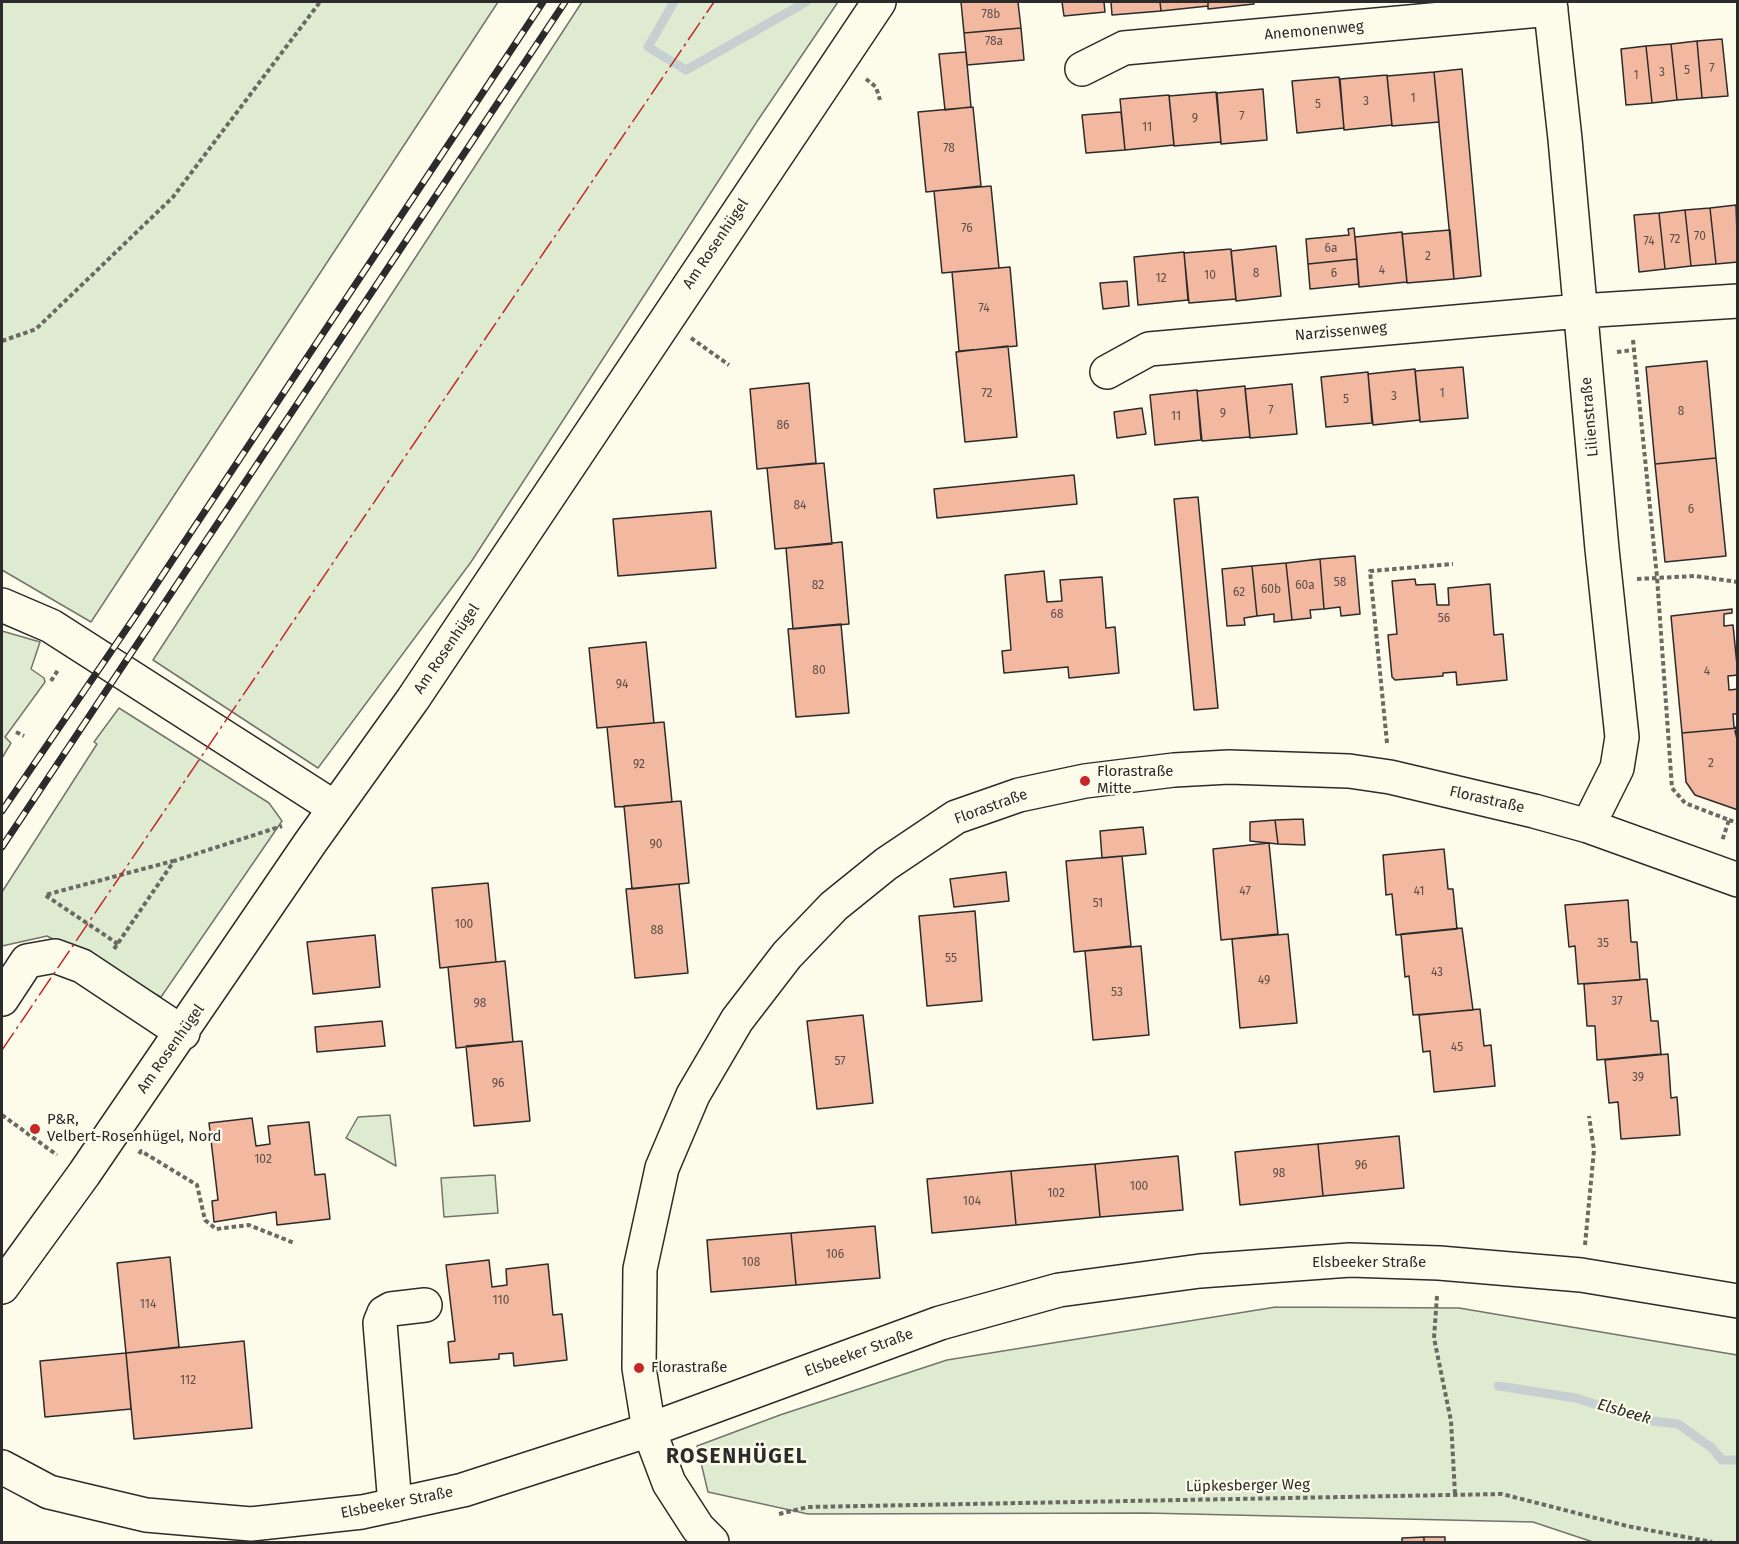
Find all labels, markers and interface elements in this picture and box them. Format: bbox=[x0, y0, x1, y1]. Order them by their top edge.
house number: 78b bbox=[982, 8, 1000, 22]
street label: Anemonenweg bbox=[1264, 18, 1364, 44]
house number: 78a bbox=[985, 35, 1003, 49]
house number: 7 bbox=[1709, 62, 1715, 76]
house number: 5 bbox=[1684, 64, 1690, 78]
house number: 3 bbox=[1659, 66, 1665, 80]
house number: 1 bbox=[1633, 69, 1639, 83]
house number: 1 bbox=[1410, 92, 1416, 106]
house number: 3 bbox=[1363, 95, 1369, 109]
house number: 5 bbox=[1315, 98, 1321, 112]
house number: 7 bbox=[1239, 110, 1245, 124]
house number: 9 bbox=[1192, 112, 1198, 126]
house number: 11 bbox=[1142, 121, 1152, 135]
house number: 78 bbox=[943, 142, 955, 156]
street label: Am Rosenhügel bbox=[679, 196, 753, 292]
house number: 76 bbox=[961, 222, 973, 236]
house number: 70 bbox=[1694, 230, 1706, 244]
house number: 72 bbox=[1669, 233, 1681, 247]
house number: 74 bbox=[1643, 235, 1655, 249]
house number: 6a bbox=[1325, 242, 1337, 256]
house number: 2 bbox=[1425, 250, 1431, 264]
house number: 4 bbox=[1379, 264, 1385, 278]
house number: 8 bbox=[1253, 267, 1259, 281]
house number: 6 bbox=[1331, 267, 1337, 281]
house number: 10 bbox=[1204, 269, 1216, 283]
house number: 12 bbox=[1155, 272, 1167, 286]
house number: 74 bbox=[978, 302, 990, 316]
street label: Narzissenweg bbox=[1294, 319, 1388, 345]
street label: Lilienstraße bbox=[1578, 376, 1602, 458]
house number: 72 bbox=[981, 387, 993, 401]
house number: 1 bbox=[1439, 387, 1445, 401]
house number: 3 bbox=[1391, 390, 1397, 404]
house number: 5 bbox=[1343, 393, 1349, 407]
house number: 7 bbox=[1268, 404, 1274, 418]
house number: 8 bbox=[1678, 405, 1684, 419]
house number: 9 bbox=[1220, 407, 1226, 421]
house number: 11 bbox=[1171, 410, 1181, 424]
house number: 86 bbox=[776, 419, 790, 433]
house number: 84 bbox=[794, 499, 806, 513]
house number: 6 bbox=[1688, 503, 1694, 517]
house number: 58 bbox=[1334, 576, 1346, 590]
house number: 82 bbox=[812, 579, 824, 593]
house number: 60a bbox=[1295, 579, 1315, 593]
house number: 60b bbox=[1261, 583, 1281, 597]
house number: 62 bbox=[1233, 586, 1245, 600]
street label: Am Rosenhügel bbox=[410, 601, 484, 697]
house number: 68 bbox=[1050, 608, 1064, 622]
house number: 56 bbox=[1438, 612, 1450, 626]
house number: 80 bbox=[812, 664, 826, 678]
house number: 4 bbox=[1704, 665, 1710, 679]
house number: 94 bbox=[616, 678, 628, 692]
house number: 2 bbox=[1708, 757, 1714, 771]
house number: 92 bbox=[633, 758, 645, 772]
place label: Florastraße Mitte bbox=[1097, 763, 1173, 798]
marker: Florastraße Mitte bbox=[1078, 774, 1092, 788]
street label: Florastraße bbox=[1448, 783, 1526, 817]
street label: Florastraße bbox=[952, 785, 1030, 829]
house number: 90 bbox=[650, 838, 662, 852]
house number: 47 bbox=[1239, 885, 1251, 899]
house number: 41 bbox=[1414, 885, 1424, 899]
house number: 51 bbox=[1093, 897, 1103, 911]
house number: 100 bbox=[455, 918, 473, 932]
house number: 88 bbox=[650, 924, 664, 938]
house number: 35 bbox=[1597, 937, 1609, 951]
house number: 55 bbox=[945, 952, 957, 966]
house number: 43 bbox=[1431, 966, 1443, 980]
house number: 49 bbox=[1258, 974, 1270, 988]
house number: 53 bbox=[1111, 986, 1123, 1000]
house number: 37 bbox=[1611, 995, 1623, 1009]
house number: 98 bbox=[474, 997, 486, 1011]
street label: Am Rosenhügel bbox=[134, 1001, 208, 1097]
house number: 45 bbox=[1451, 1041, 1463, 1055]
house number: 57 bbox=[834, 1055, 846, 1069]
house number: 39 bbox=[1632, 1071, 1644, 1085]
house number: 96 bbox=[492, 1077, 504, 1091]
place label: P&R, Velbert-Rosenhügel, Nord bbox=[47, 1111, 221, 1146]
marker: P&R, Velbert-Rosenhügel, Nord bbox=[28, 1122, 42, 1136]
house number: 102 bbox=[254, 1153, 272, 1167]
house number: 96 bbox=[1355, 1159, 1367, 1173]
house number: 98 bbox=[1273, 1167, 1285, 1181]
house number: 100 bbox=[1130, 1180, 1148, 1194]
house number: 102 bbox=[1047, 1187, 1065, 1201]
house number: 104 bbox=[963, 1195, 981, 1209]
house number: 106 bbox=[826, 1248, 844, 1262]
street label: Elsbeeker Straße bbox=[1312, 1254, 1426, 1272]
house number: 108 bbox=[742, 1256, 760, 1270]
house number: 110 bbox=[493, 1294, 509, 1308]
house number: 114 bbox=[140, 1298, 156, 1312]
street label: Elsbeeker Straße bbox=[802, 1325, 916, 1381]
place label: Florastraße bbox=[651, 1359, 727, 1377]
marker: Florastraße bbox=[632, 1361, 646, 1375]
house number: 112 bbox=[180, 1374, 196, 1388]
water label: Elsbeek bbox=[1595, 1395, 1653, 1429]
district label: ROSENHÜGEL bbox=[666, 1444, 808, 1470]
street label: Lüpkesberger Weg bbox=[1186, 1476, 1310, 1496]
street label: Elsbeeker Straße bbox=[339, 1483, 455, 1523]

